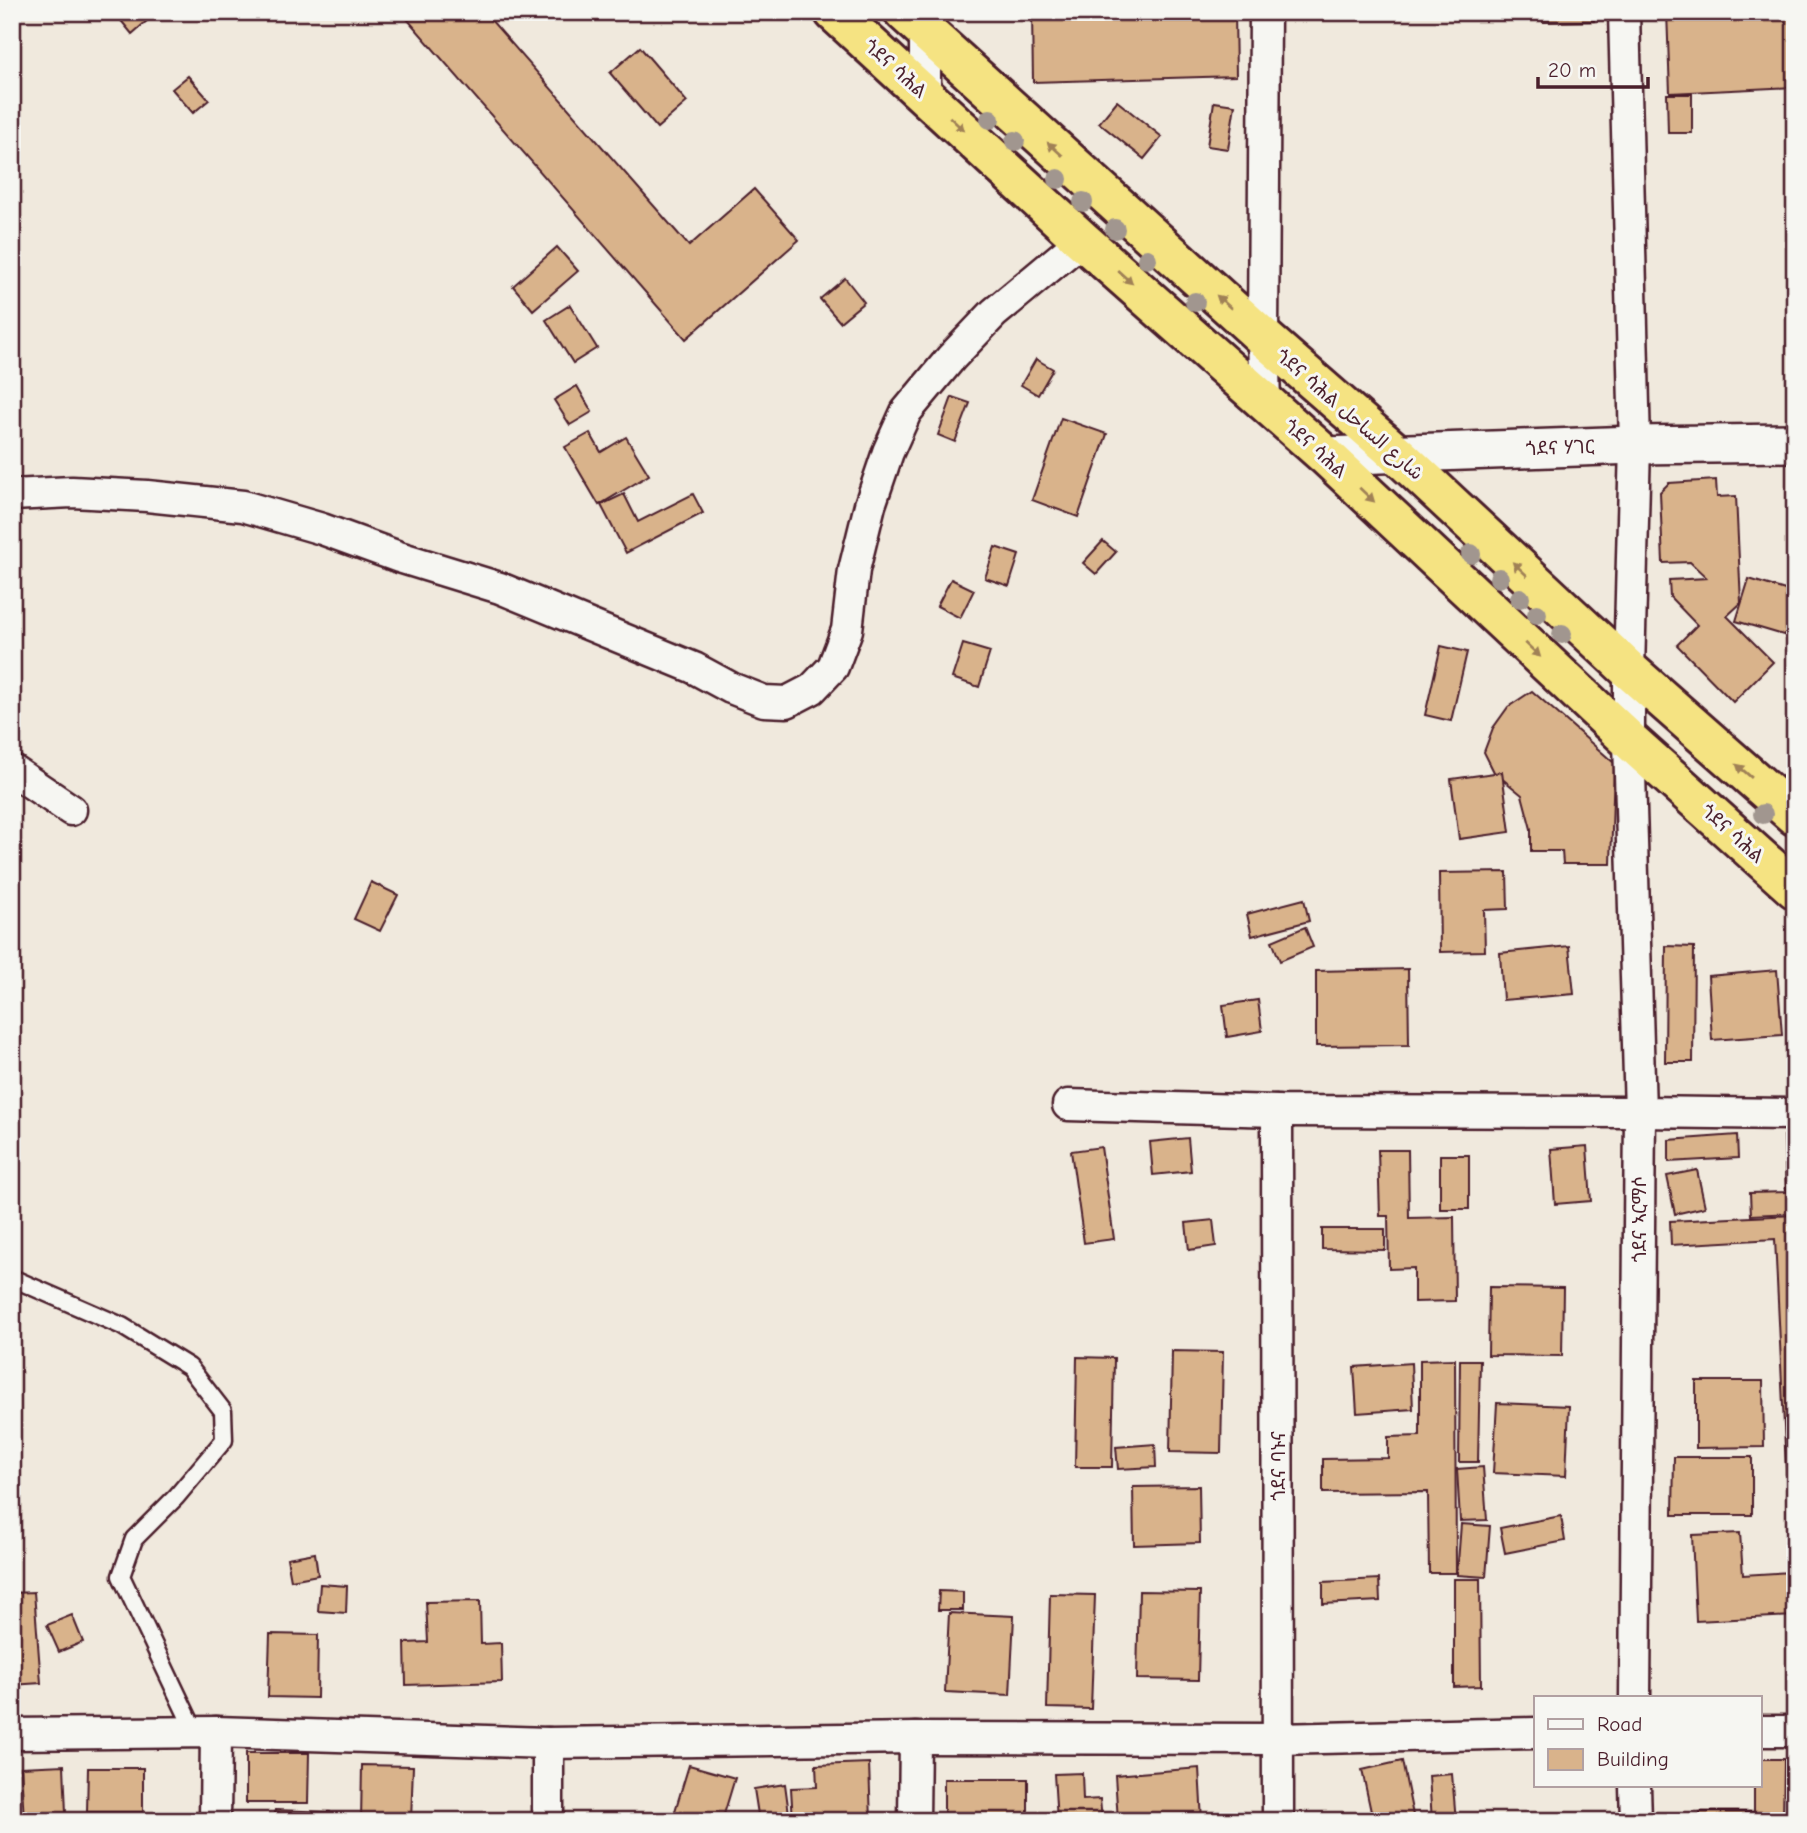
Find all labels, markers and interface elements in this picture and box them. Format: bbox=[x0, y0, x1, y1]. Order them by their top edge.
street label: ጎደና ሳሕል bbox=[859, 35, 932, 103]
scale bar bbox=[1538, 46, 1648, 90]
text: 20 m bbox=[1548, 58, 1596, 82]
one-way arrow bbox=[948, 116, 966, 132]
one-way arrow bbox=[1046, 141, 1064, 157]
one-way arrow bbox=[1116, 269, 1134, 285]
one-way arrow bbox=[1216, 294, 1233, 310]
street label: ጎደና ሳሕል شارع الساحل bbox=[1272, 344, 1428, 484]
street label: ጎደና ሳሕል bbox=[1280, 414, 1352, 482]
street label: ጎደና ሃገር bbox=[1525, 436, 1595, 460]
one-way arrow bbox=[1358, 486, 1375, 502]
one-way arrow bbox=[1511, 561, 1529, 577]
one-way arrow bbox=[1524, 642, 1542, 658]
one-way arrow bbox=[1735, 764, 1752, 779]
street label: ጎደና ሳሕል bbox=[1696, 800, 1769, 868]
street label: ጎደና ኣርማሶ bbox=[1629, 1176, 1651, 1262]
street label: ጎደና ባኑና bbox=[1268, 1431, 1290, 1501]
legend bbox=[1534, 1696, 1762, 1787]
text: Road bbox=[1597, 1712, 1642, 1736]
text: Building bbox=[1597, 1747, 1669, 1771]

